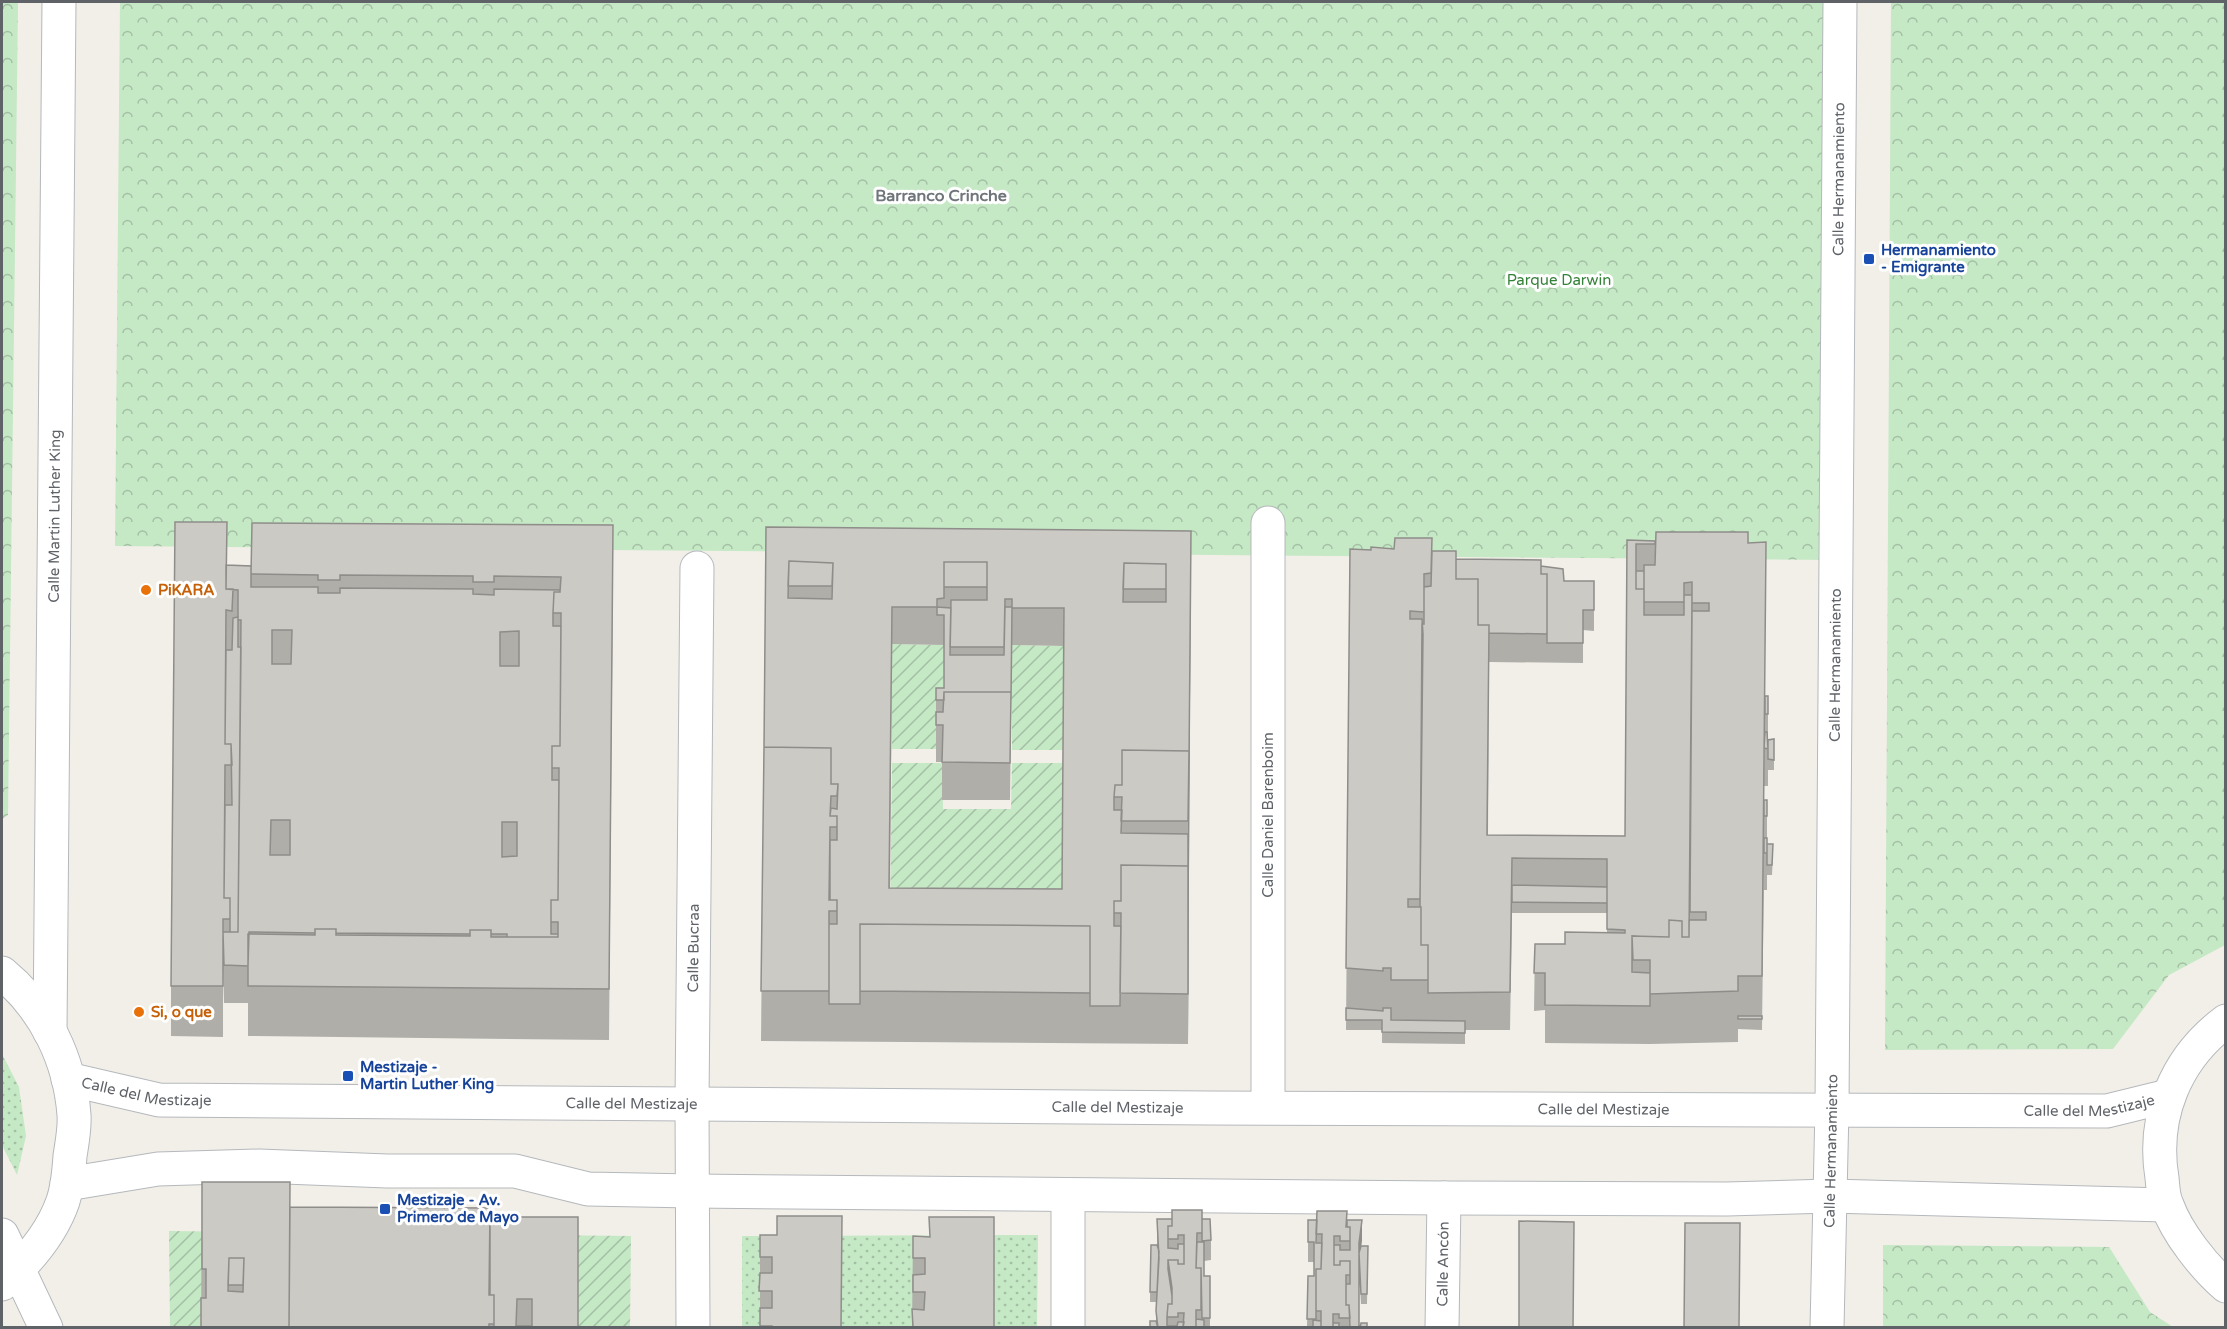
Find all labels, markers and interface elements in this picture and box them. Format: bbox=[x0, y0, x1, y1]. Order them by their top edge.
street label: Calle Hermanamiento bbox=[1829, 102, 1848, 256]
district label: Barranco Crinche bbox=[875, 186, 1007, 206]
place label: Hermanamiento - Emigrante bbox=[1881, 241, 1996, 277]
marker: Hermanamiento - Emigrante bbox=[1862, 252, 1876, 266]
park label: Parque Darwin bbox=[1507, 271, 1611, 289]
street label: Calle Martin Luther King bbox=[45, 429, 64, 603]
place label: PiKARA bbox=[158, 581, 214, 599]
marker: PiKARA bbox=[139, 583, 153, 597]
street label: Calle Hermanamiento bbox=[1826, 588, 1845, 742]
street label: Calle Daniel Barenboim bbox=[1259, 732, 1277, 898]
street label: Calle Bucraa bbox=[684, 904, 703, 993]
place label: Si, o que bbox=[151, 1003, 212, 1022]
marker: Si, o que bbox=[132, 1005, 146, 1019]
place label: Mestizaje - Martin Luther King bbox=[360, 1058, 494, 1094]
marker: Mestizaje - Martin Luther King bbox=[341, 1069, 355, 1083]
street label: Calle del Mestizaje bbox=[80, 1073, 212, 1109]
street label: Calle Hermanamiento bbox=[1820, 1074, 1841, 1228]
street label: Calle del Mestizaje bbox=[2024, 1091, 2156, 1120]
street label: Calle del Mestizaje bbox=[566, 1094, 698, 1113]
street label: Calle del Mestizaje bbox=[1051, 1098, 1184, 1117]
street label: Calle del Mestizaje bbox=[1538, 1100, 1670, 1119]
place label: Mestizaje - Av. Primero de Mayo bbox=[397, 1191, 519, 1227]
marker: Mestizaje - Av. Primero de Mayo bbox=[378, 1202, 392, 1216]
street label: Calle Ancón bbox=[1433, 1221, 1453, 1307]

